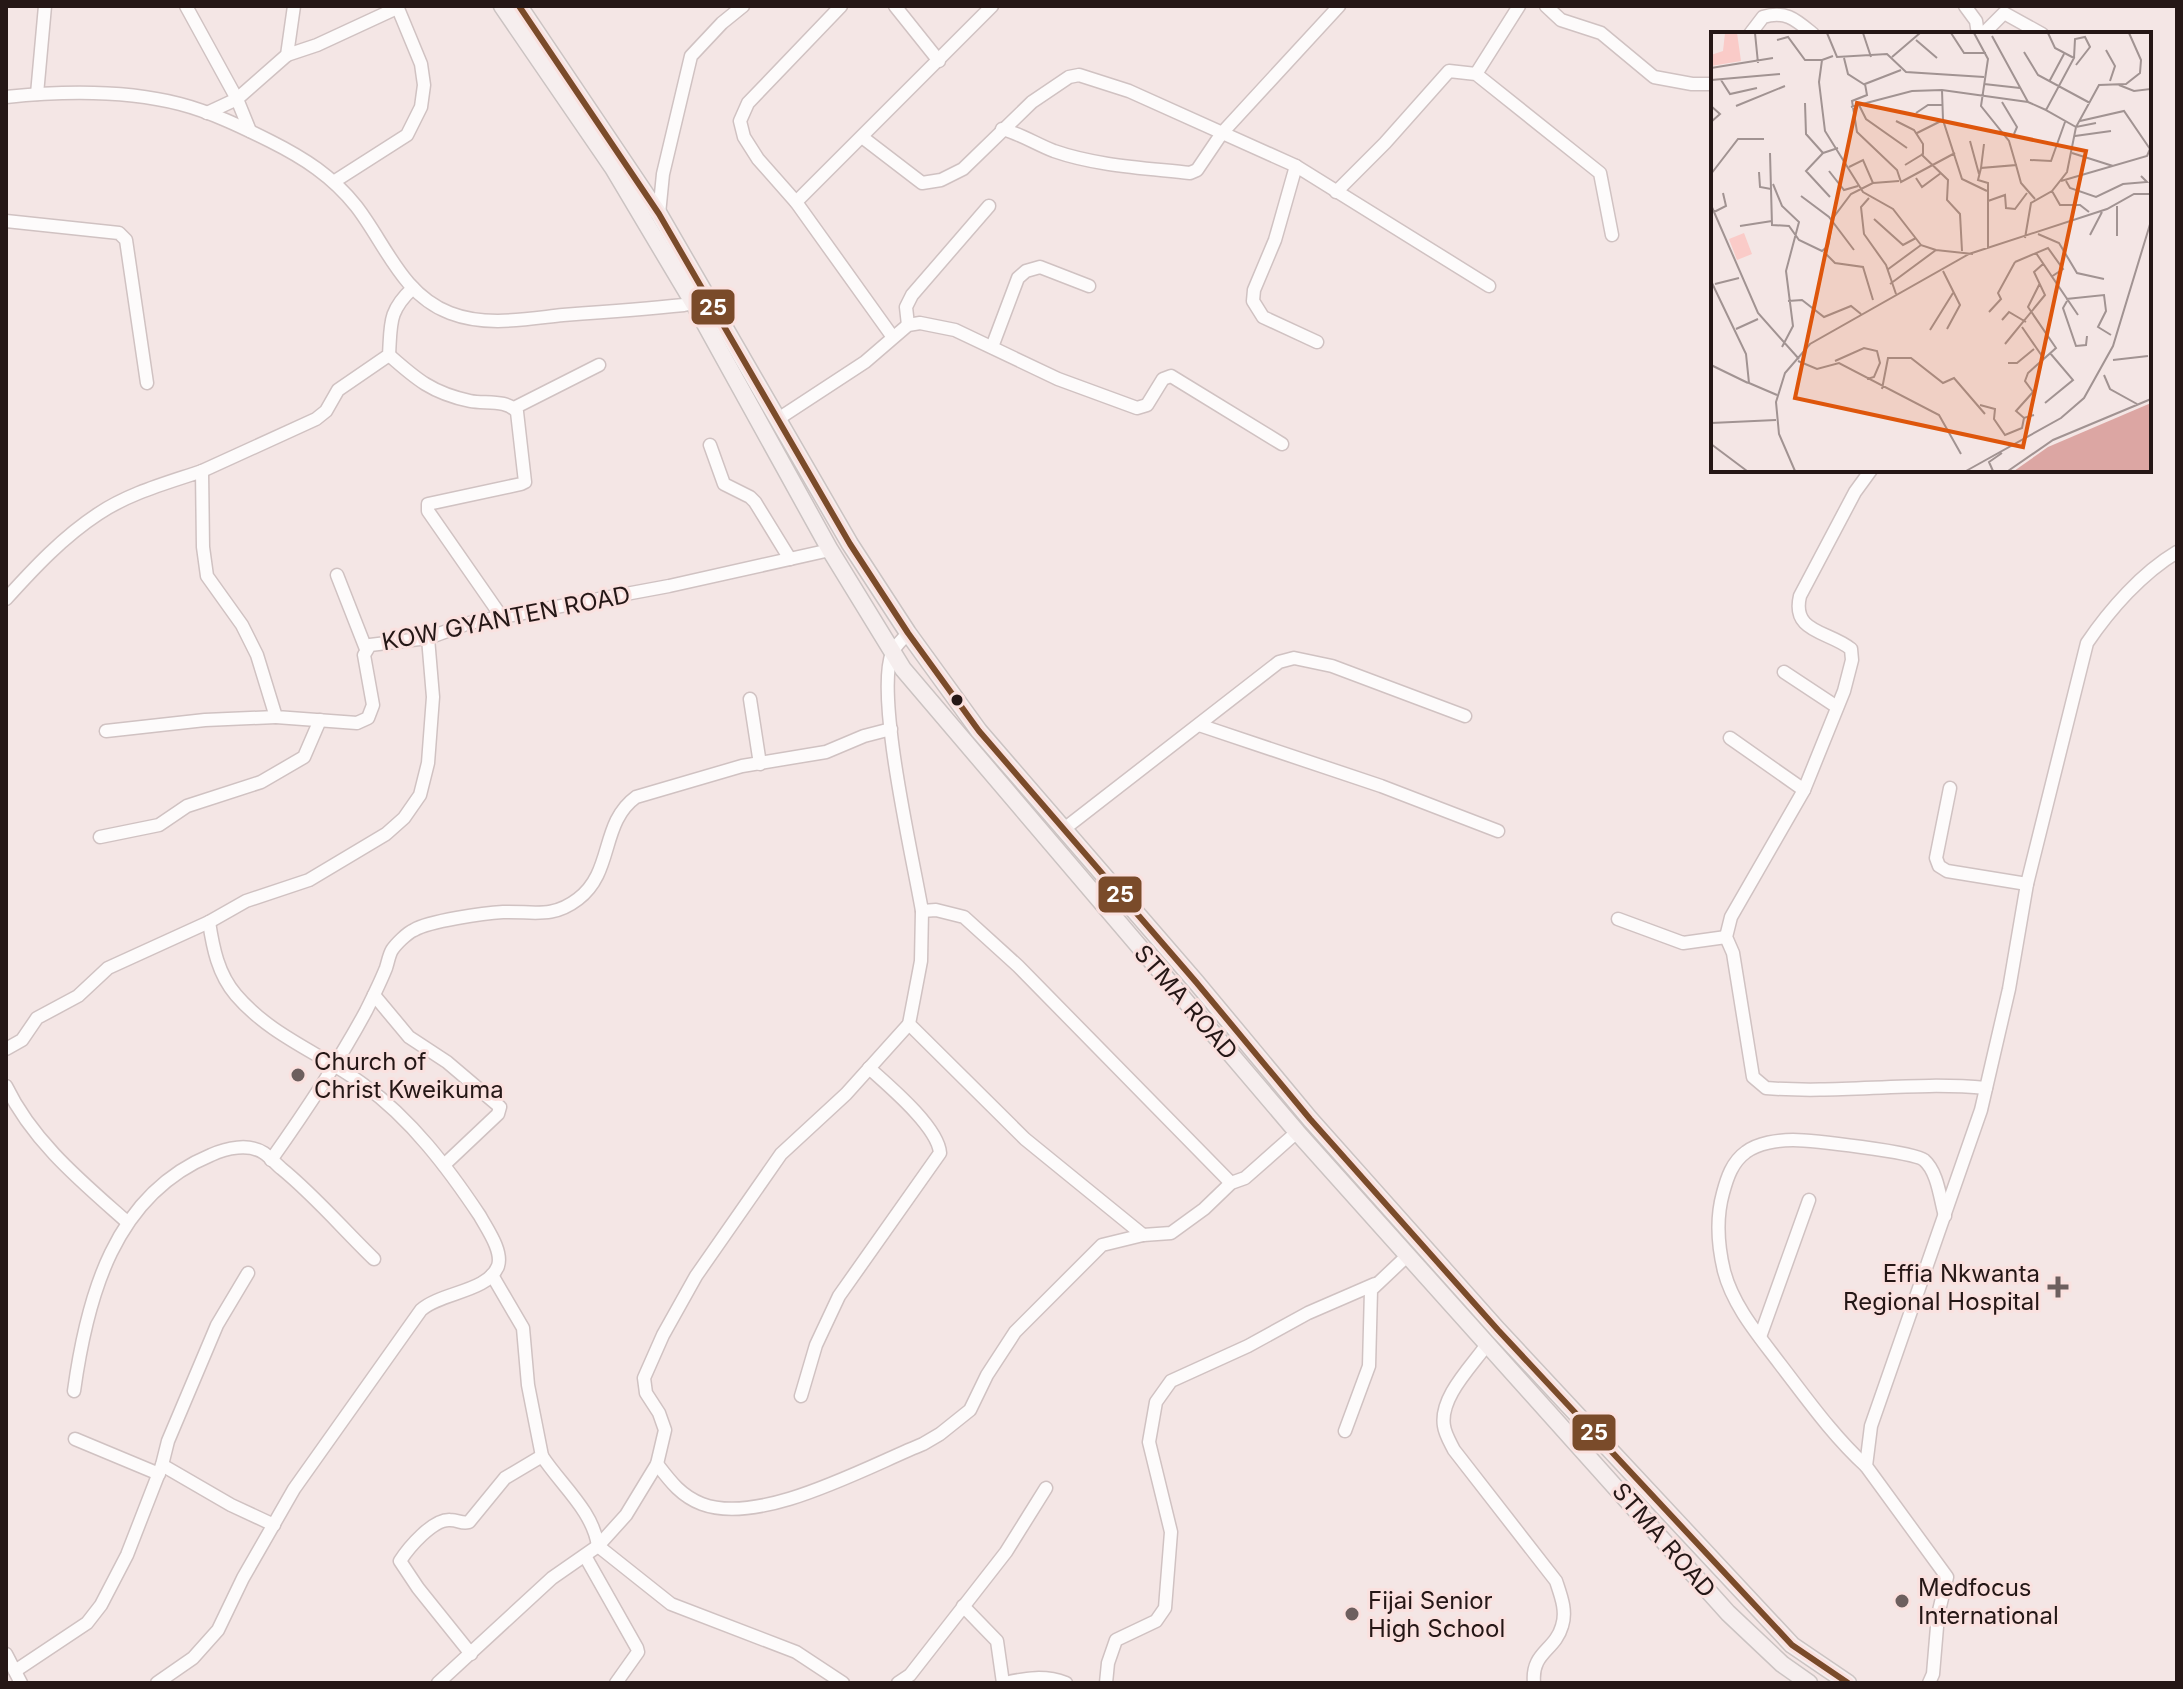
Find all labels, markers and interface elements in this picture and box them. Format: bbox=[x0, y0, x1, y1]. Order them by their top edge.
inset map bbox=[1711, 32, 2151, 472]
line badge: 25 bbox=[690, 288, 736, 326]
text: 25 bbox=[699, 294, 727, 320]
street label: KOW GYANTEN ROAD bbox=[379, 580, 633, 656]
unlabelled marker bbox=[949, 692, 965, 708]
line badge: 25 bbox=[1097, 875, 1143, 914]
text: 25 bbox=[1106, 881, 1134, 907]
street label: STMA ROAD bbox=[1128, 939, 1244, 1065]
place label: Church of Christ Kweikuma bbox=[314, 1047, 504, 1104]
marker: Church of Christ Kweikuma bbox=[289, 1066, 307, 1084]
place label: Effia Nkwanta Regional Hospital bbox=[1843, 1259, 2040, 1316]
marker: Effia Nkwanta Regional Hospital bbox=[2047, 1276, 2069, 1298]
line badge: 25 bbox=[1571, 1413, 1617, 1452]
text: 25 bbox=[1580, 1419, 1608, 1445]
street label: STMA ROAD bbox=[1606, 1477, 1722, 1603]
place label: Medfocus International bbox=[1918, 1573, 2059, 1630]
place label: Fijai Senior High School bbox=[1368, 1586, 1505, 1643]
marker: Medfocus International bbox=[1893, 1592, 1911, 1610]
marker: Fijai Senior High School bbox=[1343, 1605, 1361, 1623]

